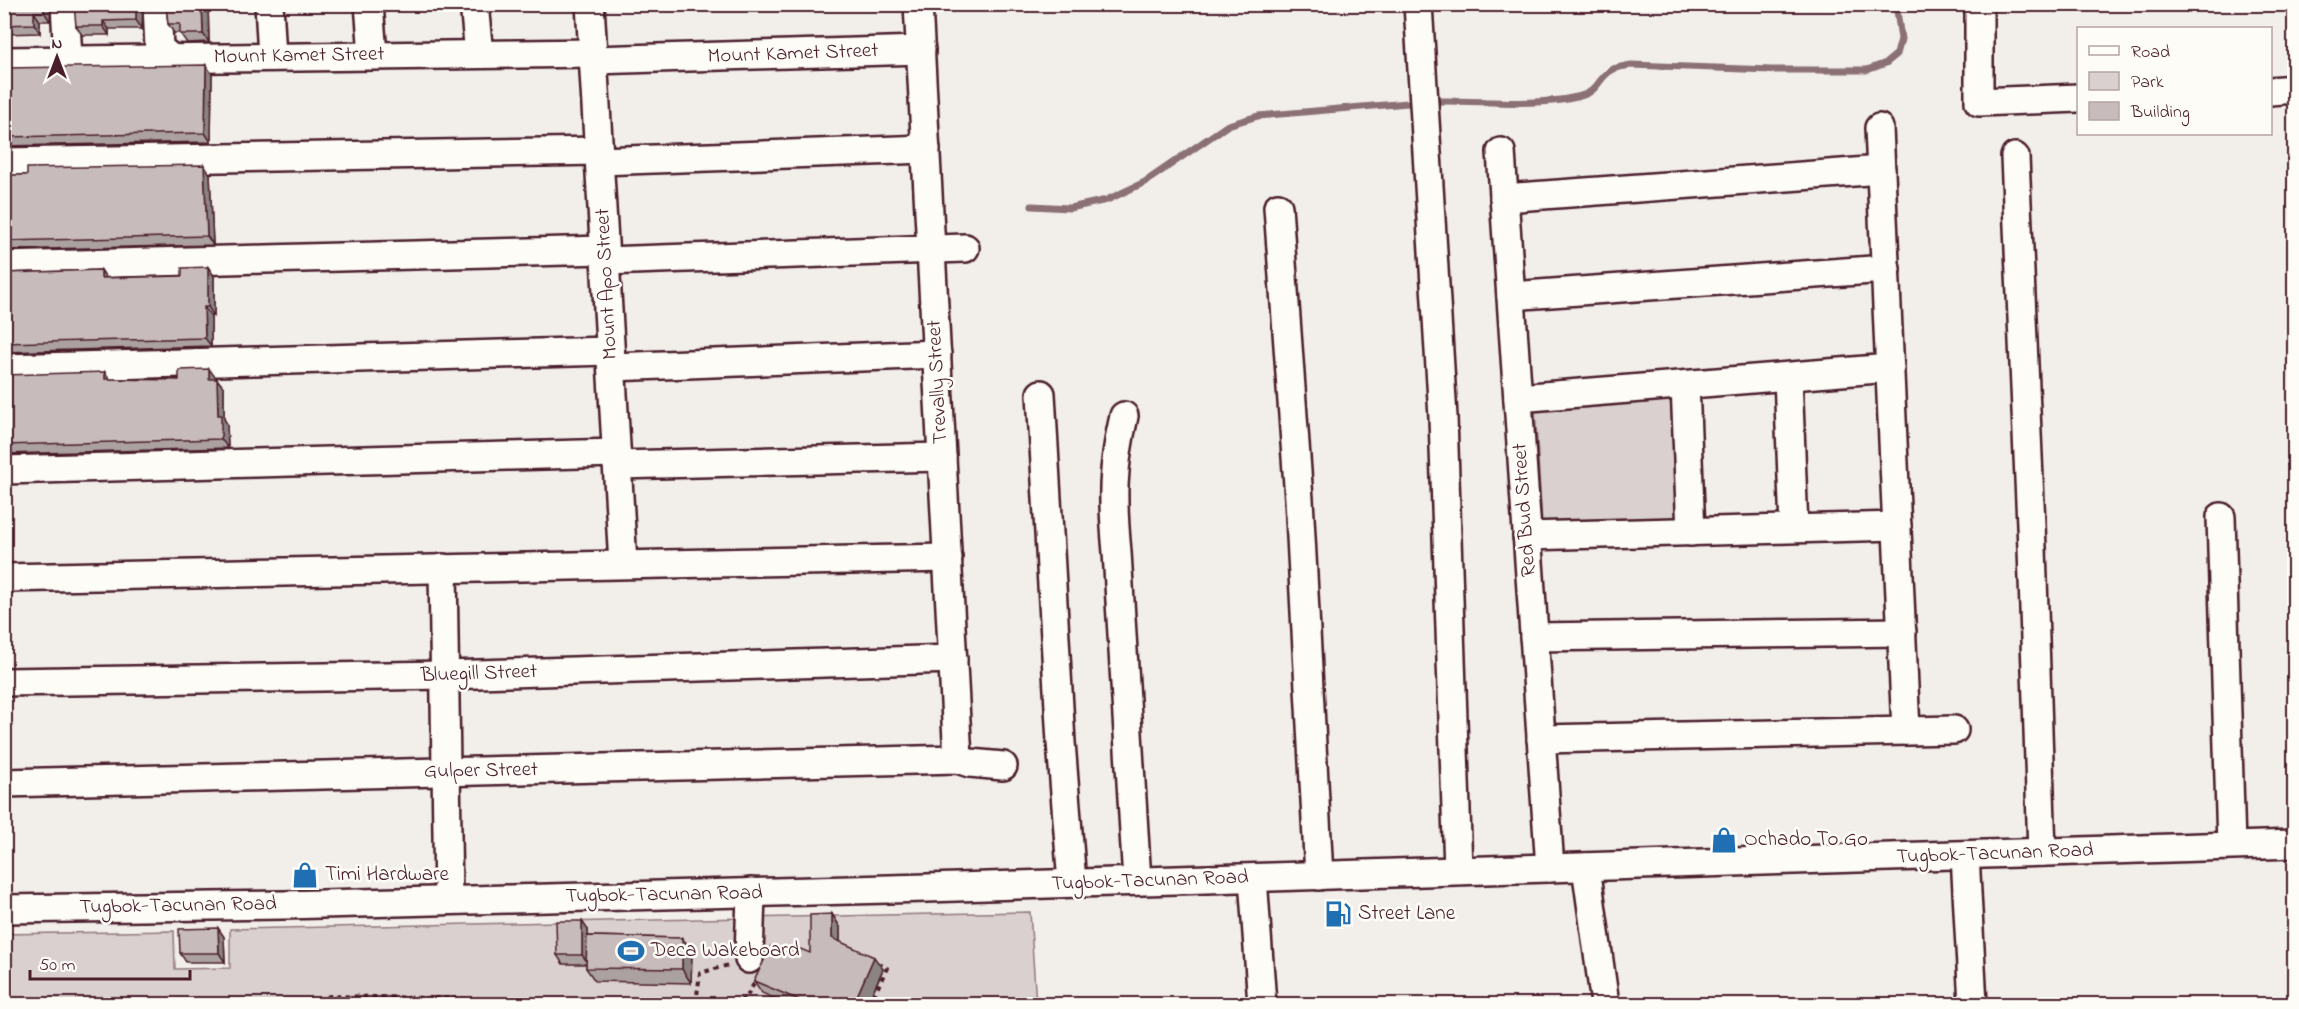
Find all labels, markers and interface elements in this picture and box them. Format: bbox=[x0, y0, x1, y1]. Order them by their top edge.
north arrow bbox=[27, 27, 87, 87]
legend bbox=[2077, 27, 2272, 135]
text: N bbox=[52, 32, 63, 56]
street label: Mount Kamet Street bbox=[707, 36, 879, 72]
street label: Mount Kamet Street bbox=[213, 40, 385, 72]
text: Road bbox=[2131, 40, 2170, 66]
text: Park bbox=[2131, 70, 2164, 96]
text: Building bbox=[2130, 100, 2190, 127]
street label: Mount Apo Street bbox=[588, 207, 626, 361]
street label: Trevally Street bbox=[920, 319, 958, 445]
street label: Red Bud Street bbox=[1505, 442, 1545, 578]
street label: Bluegill Street bbox=[419, 657, 538, 693]
street label: Gulper Street bbox=[424, 755, 538, 787]
shop icon: Ochado To Go bbox=[1709, 825, 1739, 855]
place label: Ochado To Go bbox=[1744, 825, 1868, 855]
street label: Tugbok-Tacunan Road bbox=[1896, 836, 2094, 874]
shop icon: Timi Hardware bbox=[290, 860, 320, 890]
place label: Timi Hardware bbox=[325, 860, 450, 890]
street label: Tugbok-Tacunan Road bbox=[1051, 863, 1249, 901]
street label: Tugbok-Tacunan Road bbox=[565, 878, 763, 914]
street label: Tugbok-Tacunan Road bbox=[79, 889, 277, 925]
fuel station icon: Street Lane bbox=[1323, 899, 1353, 929]
place label: Street Lane bbox=[1358, 899, 1456, 929]
sports icon: Deca Wakeboard bbox=[616, 936, 646, 966]
place label: Deca Wakeboard bbox=[650, 936, 800, 966]
scale bar bbox=[30, 943, 190, 981]
text: 50 m bbox=[39, 953, 76, 979]

